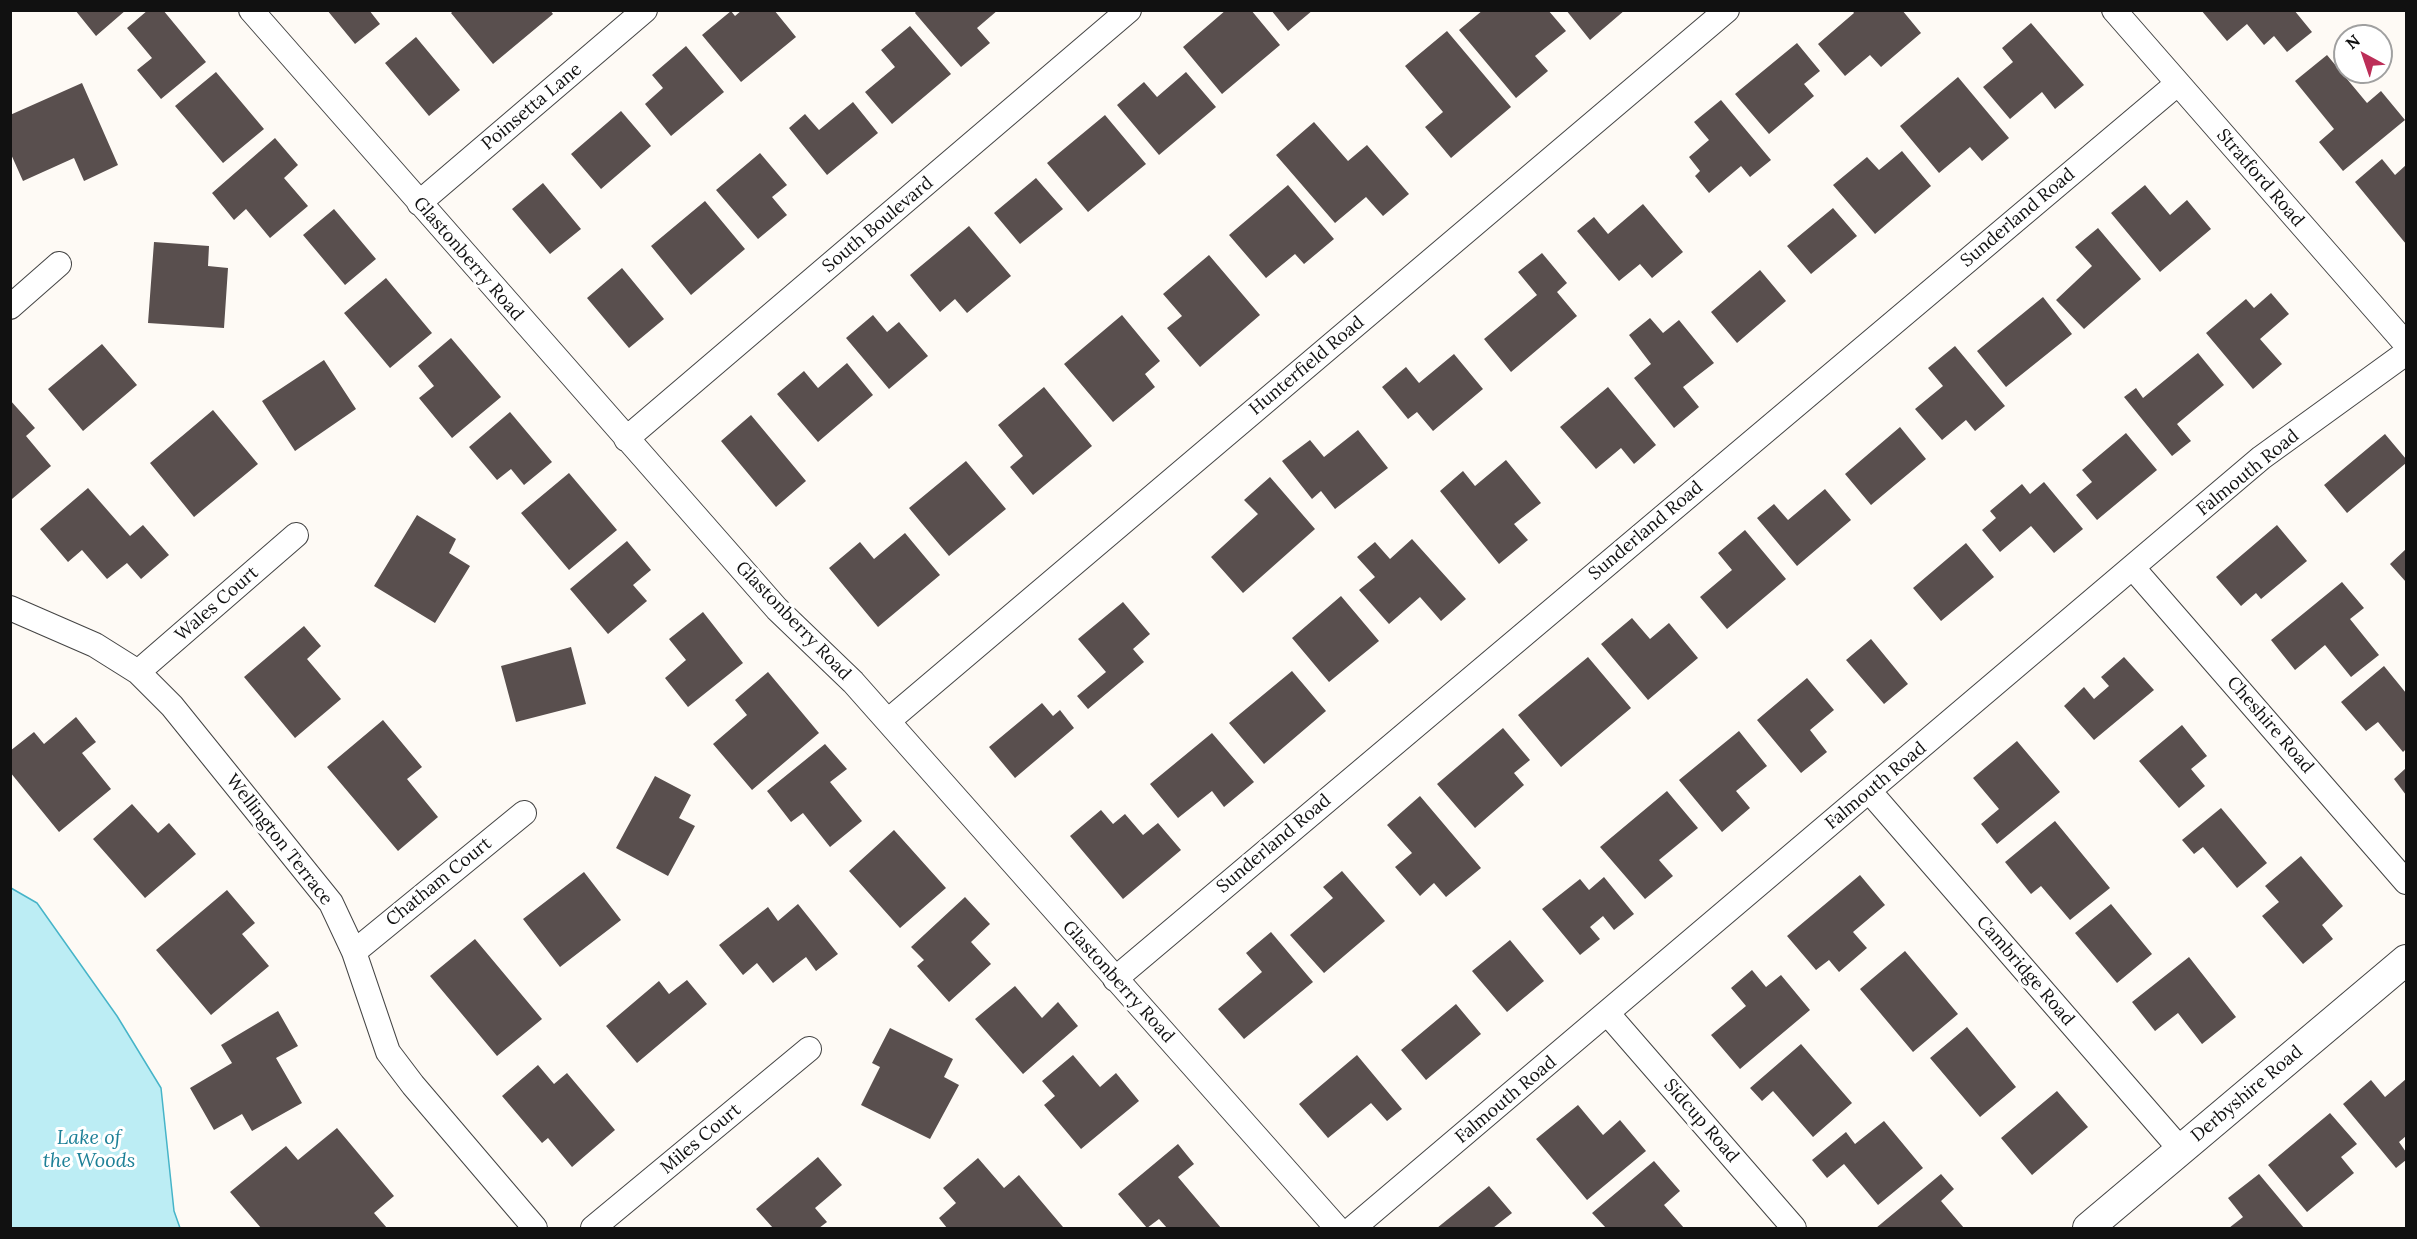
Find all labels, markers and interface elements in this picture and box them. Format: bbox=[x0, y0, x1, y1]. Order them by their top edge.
north arrow bbox=[2333, 24, 2393, 84]
text: N bbox=[2342, 30, 2364, 53]
street label: Poinsetta Lane bbox=[478, 59, 586, 155]
street label: Stratford Road bbox=[2212, 125, 2308, 231]
street label: Sunderland Road bbox=[1957, 164, 2079, 272]
street label: South Boulevard bbox=[818, 172, 938, 278]
street label: Glastonberry Road bbox=[408, 193, 528, 325]
street label: Hunterfield Road bbox=[1245, 312, 1369, 420]
street label: Falmouth Road bbox=[2193, 425, 2303, 521]
street label: Sunderland Road bbox=[1585, 477, 1707, 585]
street label: Glastonberry Road bbox=[731, 557, 855, 685]
street label: Wales Court bbox=[171, 562, 263, 646]
street label: Cheshire Road bbox=[2222, 672, 2318, 778]
street label: Falmouth Road bbox=[1821, 738, 1931, 834]
street label: Wellington Terrace bbox=[221, 770, 337, 910]
street label: Sunderland Road bbox=[1213, 790, 1335, 898]
street label: Chatham Court bbox=[382, 833, 496, 931]
street label: Cambridge Road bbox=[1972, 912, 2078, 1030]
street label: Glastonberry Road bbox=[1058, 917, 1178, 1047]
street label: Derbyshire Road bbox=[2187, 1041, 2307, 1147]
street label: Falmouth Road bbox=[1451, 1052, 1561, 1148]
street label: Sidcup Road bbox=[1659, 1075, 1743, 1167]
street label: Miles Court bbox=[657, 1099, 745, 1179]
water label: Lake of the Woods bbox=[43, 1126, 135, 1173]

